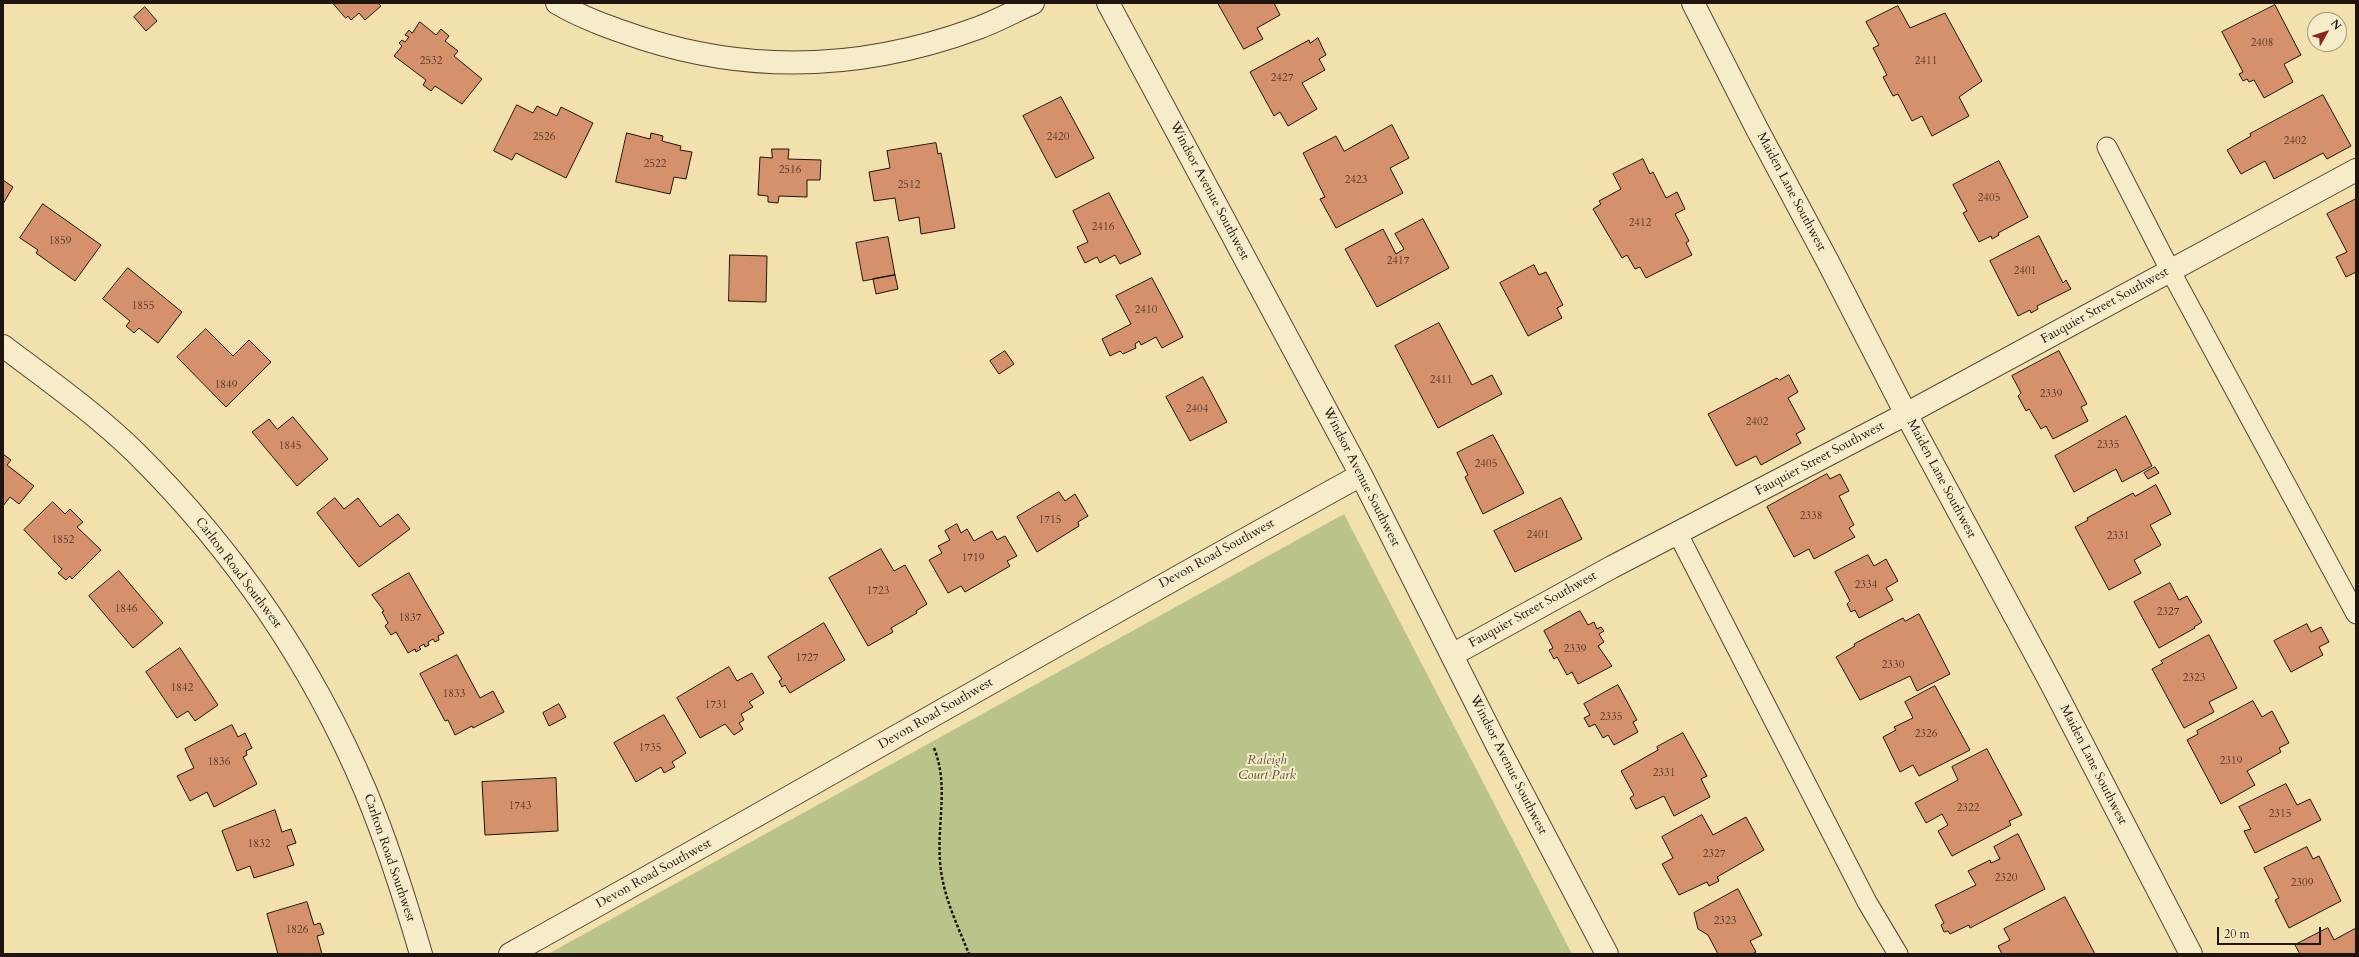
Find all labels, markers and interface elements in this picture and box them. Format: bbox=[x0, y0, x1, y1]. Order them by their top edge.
north arrow bbox=[2307, 12, 2347, 52]
text: N bbox=[2327, 16, 2345, 33]
house number: 2408 bbox=[2251, 36, 2273, 50]
house number: 2532 bbox=[420, 54, 442, 68]
house number: 2411 bbox=[1915, 54, 1937, 68]
house number: 2427 bbox=[1271, 71, 1293, 85]
street label: Windsor Avenue Southwest bbox=[1166, 119, 1252, 263]
house number: 2526 bbox=[533, 130, 555, 144]
house number: 2420 bbox=[1047, 130, 1069, 144]
street label: Maiden Lane Southwest bbox=[1753, 130, 1829, 254]
house number: 2402 bbox=[2284, 134, 2306, 148]
house number: 2522 bbox=[644, 157, 666, 171]
house number: 2516 bbox=[779, 163, 801, 177]
house number: 2423 bbox=[1345, 173, 1367, 187]
house number: 2512 bbox=[898, 178, 920, 192]
house number: 2405 bbox=[1978, 191, 2000, 205]
house number: 2412 bbox=[1629, 216, 1651, 230]
house number: 2416 bbox=[1092, 220, 1114, 234]
house number: 1859 bbox=[49, 234, 71, 248]
house number: 2417 bbox=[1387, 254, 1409, 268]
house number: 2401 bbox=[2014, 264, 2036, 278]
street label: Fauquier Street Southwest bbox=[2038, 264, 2172, 348]
house number: 1855 bbox=[132, 299, 154, 313]
house number: 2410 bbox=[1135, 303, 1157, 317]
house number: 2411 bbox=[1430, 373, 1452, 387]
house number: 1849 bbox=[215, 378, 237, 392]
house number: 2339 bbox=[2040, 387, 2062, 401]
house number: 2404 bbox=[1186, 402, 1208, 416]
street label: Windsor Avenue Southwest bbox=[1319, 405, 1403, 549]
house number: 2402 bbox=[1746, 415, 1768, 429]
street label: Maiden Lane Southwest bbox=[1903, 417, 1979, 541]
street label: Fauquier Street Southwest bbox=[1753, 418, 1887, 500]
house number: 2335 bbox=[2097, 438, 2119, 452]
house number: 1845 bbox=[279, 439, 301, 453]
house number: 2405 bbox=[1475, 457, 1497, 471]
house number: 2338 bbox=[1800, 509, 1822, 523]
house number: 1715 bbox=[1039, 513, 1061, 527]
street label: Carlton Road Southwest bbox=[191, 515, 285, 631]
street label: Devon Road Southwest bbox=[1156, 516, 1278, 592]
house number: 2401 bbox=[1527, 528, 1549, 542]
house number: 2331 bbox=[2107, 529, 2129, 543]
house number: 1852 bbox=[52, 533, 74, 547]
house number: 1719 bbox=[962, 551, 984, 565]
street label: Fauquier Street Southwest bbox=[1466, 568, 1600, 652]
house number: 2334 bbox=[1855, 578, 1877, 592]
house number: 1723 bbox=[867, 584, 889, 598]
house number: 1846 bbox=[115, 602, 137, 616]
house number: 2327 bbox=[2157, 605, 2179, 619]
house number: 1837 bbox=[399, 611, 421, 625]
house number: 2339 bbox=[1564, 642, 1586, 656]
house number: 1727 bbox=[796, 651, 818, 665]
house number: 2330 bbox=[1882, 658, 1904, 672]
house number: 2323 bbox=[2183, 671, 2205, 685]
street label: Devon Road Southwest bbox=[876, 675, 996, 753]
house number: 1842 bbox=[171, 681, 193, 695]
house number: 1833 bbox=[443, 687, 465, 701]
street label: Windsor Avenue Southwest bbox=[1466, 693, 1550, 837]
house number: 1731 bbox=[705, 698, 727, 712]
street label: Maiden Lane Southwest bbox=[2056, 703, 2130, 827]
house number: 2335 bbox=[1600, 710, 1622, 724]
house number: 2326 bbox=[1915, 727, 1937, 741]
house number: 1735 bbox=[639, 741, 661, 755]
park label: Raleigh Court Park bbox=[1238, 753, 1296, 784]
house number: 2319 bbox=[2220, 754, 2242, 768]
house number: 1836 bbox=[208, 755, 230, 769]
house number: 2331 bbox=[1653, 766, 1675, 780]
street label: Carlton Road Southwest bbox=[360, 792, 418, 924]
house number: 1743 bbox=[509, 799, 531, 813]
house number: 2322 bbox=[1957, 801, 1979, 815]
house number: 2315 bbox=[2269, 807, 2291, 821]
street label: Devon Road Southwest bbox=[593, 836, 715, 912]
house number: 1832 bbox=[248, 837, 270, 851]
house number: 2327 bbox=[1703, 847, 1725, 861]
house number: 2320 bbox=[1995, 871, 2017, 885]
house number: 2309 bbox=[2291, 876, 2313, 890]
house number: 2323 bbox=[1714, 914, 1736, 928]
scale bar bbox=[2219, 919, 2323, 945]
house number: 1826 bbox=[286, 923, 308, 937]
text: 20 m bbox=[2224, 926, 2250, 942]

